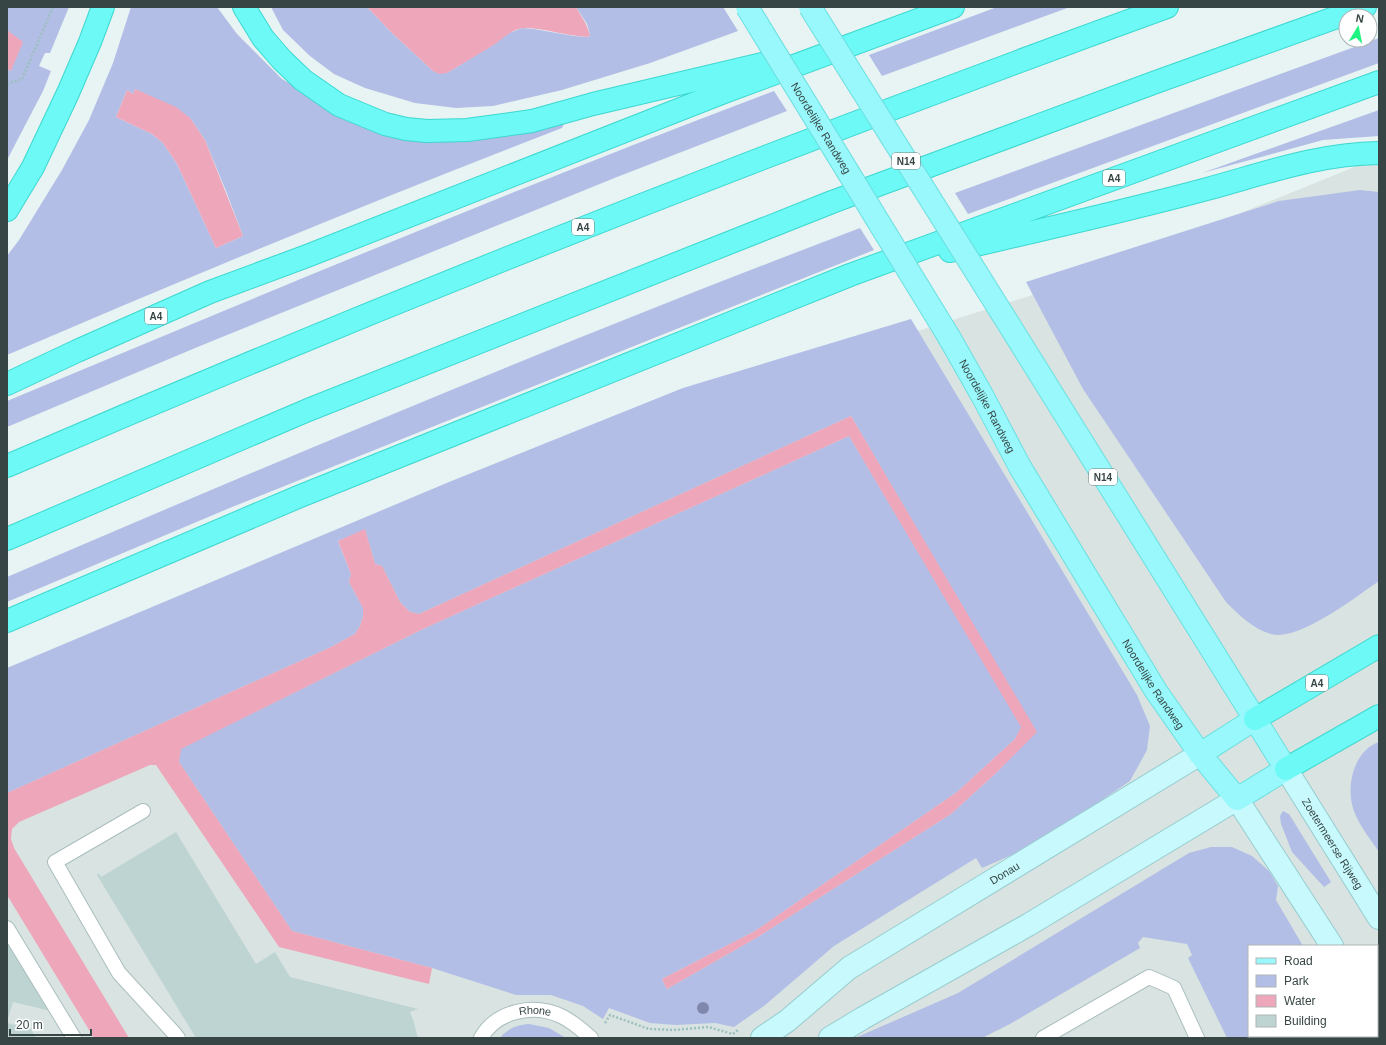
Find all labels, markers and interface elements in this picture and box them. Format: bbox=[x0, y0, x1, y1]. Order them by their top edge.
north arrow bbox=[1338, 8, 1378, 48]
text: N bbox=[1355, 12, 1365, 25]
street label: Noordelijke Randweg bbox=[789, 80, 854, 176]
road number: N14 bbox=[892, 153, 920, 169]
road number: A4 bbox=[1103, 170, 1125, 186]
road number: A4 bbox=[572, 219, 594, 235]
road number: A4 bbox=[145, 308, 167, 324]
street label: Noordelijke Randweg bbox=[957, 357, 1017, 455]
road number: N14 bbox=[1089, 469, 1117, 485]
street label: Noordelijke Randweg bbox=[1120, 637, 1187, 731]
road number: A4 bbox=[1306, 675, 1328, 691]
street label: Zoetermeerse Rijweg bbox=[1300, 796, 1365, 891]
street label: Donau bbox=[988, 860, 1022, 887]
legend bbox=[1248, 945, 1378, 1037]
text: Road bbox=[1284, 954, 1313, 968]
text: Park bbox=[1284, 974, 1310, 988]
text: Water bbox=[1284, 994, 1316, 1008]
street label: Rhone bbox=[518, 1004, 552, 1018]
scale bar bbox=[10, 1011, 91, 1037]
text: Building bbox=[1284, 1014, 1327, 1028]
text: 20 m bbox=[16, 1018, 43, 1032]

